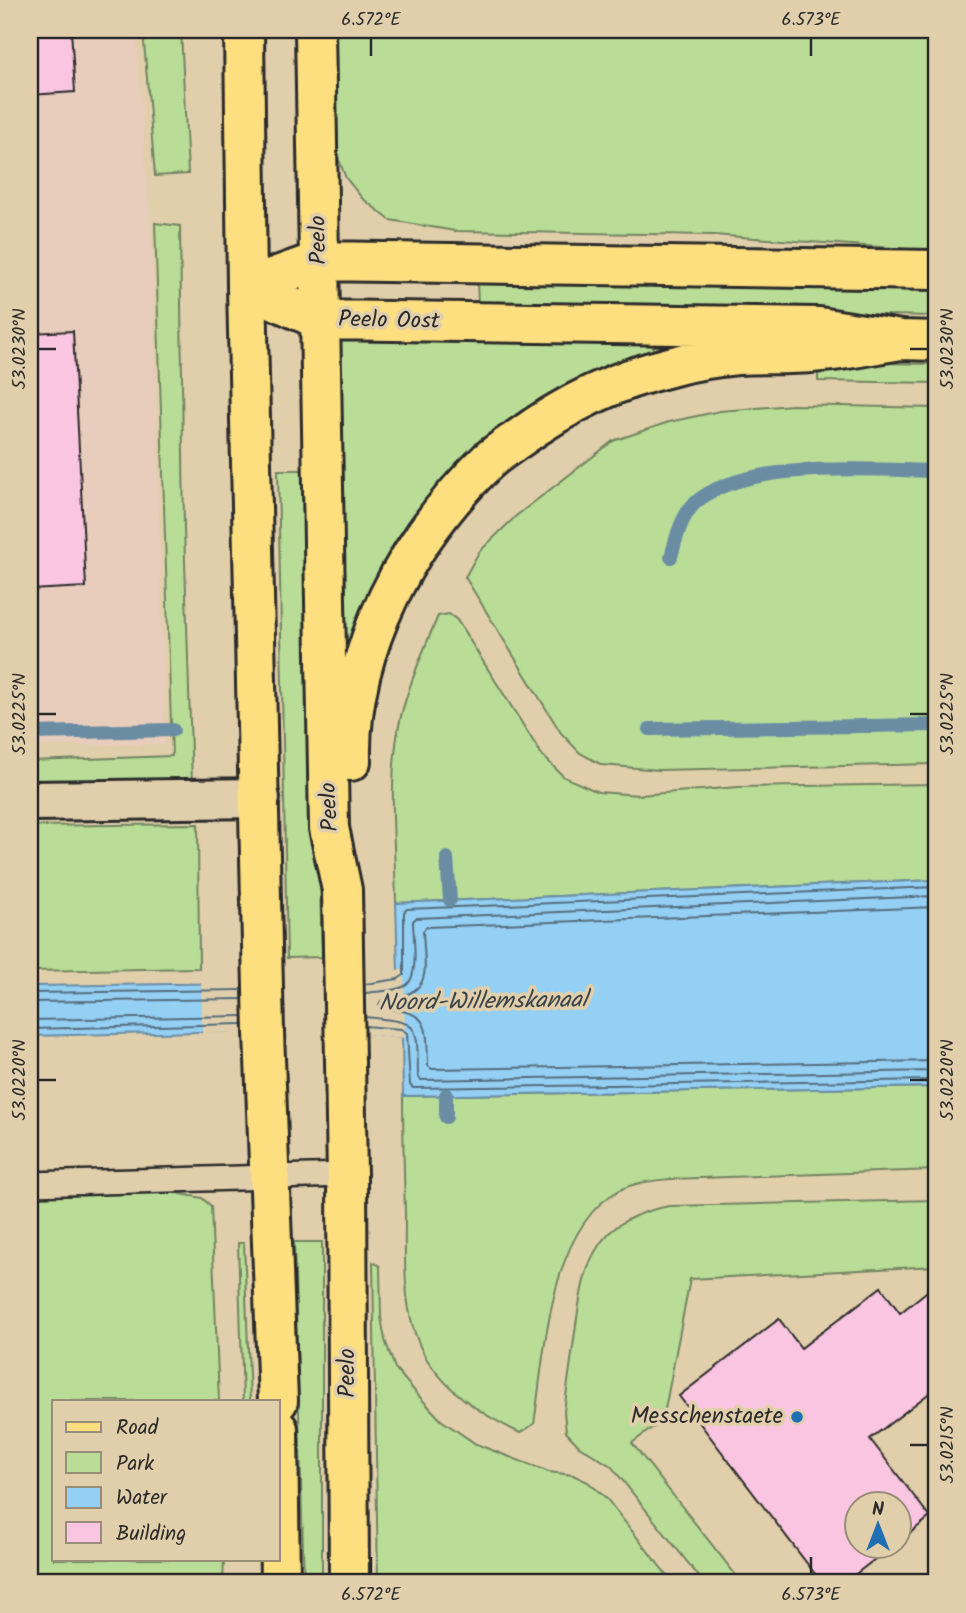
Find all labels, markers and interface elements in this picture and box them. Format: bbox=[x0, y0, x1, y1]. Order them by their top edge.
text: 6.572°E bbox=[341, 6, 401, 35]
text: 6.573°E bbox=[781, 6, 841, 35]
street label: Peelo bbox=[301, 215, 337, 265]
street label: Peelo Oost bbox=[338, 302, 441, 340]
text: 53.0230°N bbox=[6, 308, 35, 390]
text: 53.0230°N bbox=[934, 308, 963, 390]
text: 53.0225°N bbox=[6, 673, 35, 755]
text: 53.0225°N bbox=[934, 673, 963, 755]
street label: Peelo bbox=[311, 781, 349, 833]
water label: Noord-Willemskanaal bbox=[378, 981, 592, 1023]
text: 53.0220°N bbox=[6, 1039, 35, 1121]
text: 53.0220°N bbox=[934, 1039, 963, 1121]
street label: Peelo bbox=[330, 1348, 366, 1398]
place label: Messchenstaete bbox=[631, 1399, 783, 1435]
legend bbox=[52, 1400, 280, 1560]
text: 53.0215°N bbox=[934, 1406, 963, 1484]
marker: Messchenstaete bbox=[789, 1409, 805, 1425]
text: Road bbox=[116, 1412, 159, 1445]
text: Park bbox=[116, 1448, 154, 1481]
text: Water bbox=[116, 1482, 168, 1515]
north arrow bbox=[844, 1490, 914, 1560]
text: N bbox=[872, 1495, 884, 1525]
text: Building bbox=[116, 1518, 186, 1551]
text: 6.572°E bbox=[341, 1581, 401, 1610]
text: 6.573°E bbox=[781, 1581, 841, 1610]

